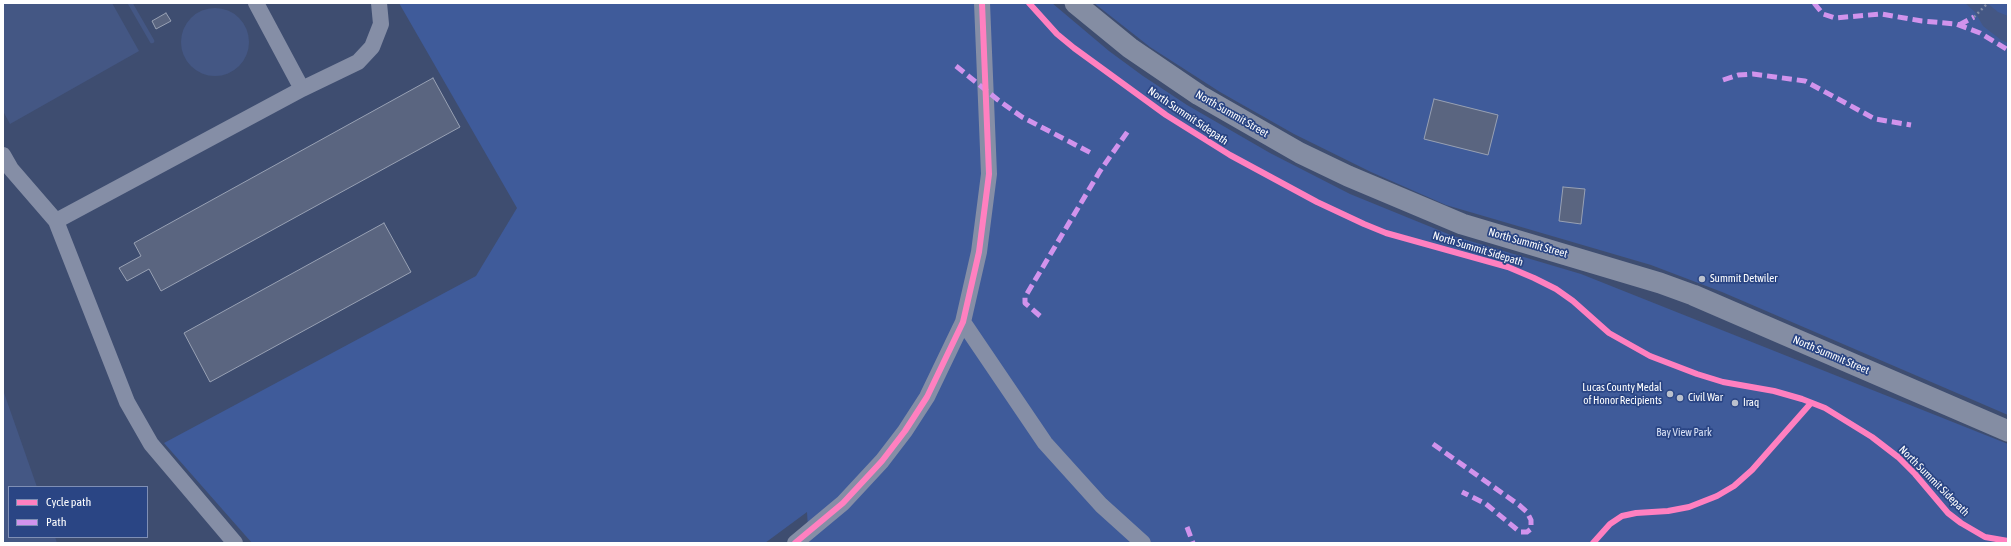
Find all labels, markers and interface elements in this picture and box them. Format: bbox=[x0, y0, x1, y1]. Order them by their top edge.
street label: North Summit Sidepath bbox=[1145, 84, 1231, 148]
street label: North Summit Street bbox=[1193, 88, 1271, 140]
street label: North Summit Street bbox=[1487, 225, 1569, 261]
street label: North Summit Sidepath bbox=[1431, 229, 1525, 269]
place label: Summit Detwiler bbox=[1710, 272, 1777, 286]
marker: Summit Detwiler bbox=[1697, 274, 1707, 284]
street label: North Summit Street bbox=[1791, 333, 1871, 377]
place label: Lucas County Medal of Honor Recipients bbox=[1582, 381, 1662, 407]
marker: Lucas County Medal of Honor Recipients bbox=[1665, 389, 1675, 399]
place label: Civil War bbox=[1688, 391, 1723, 405]
marker: Civil War bbox=[1675, 393, 1685, 403]
place label: Iraq bbox=[1743, 396, 1759, 410]
marker: Iraq bbox=[1730, 398, 1740, 408]
park label: Bay View Park bbox=[1656, 426, 1712, 440]
street label: North Summit Sidepath bbox=[1896, 443, 1972, 519]
legend bbox=[8, 486, 148, 538]
text: Cycle path bbox=[46, 495, 91, 509]
text: Path bbox=[46, 515, 67, 529]

